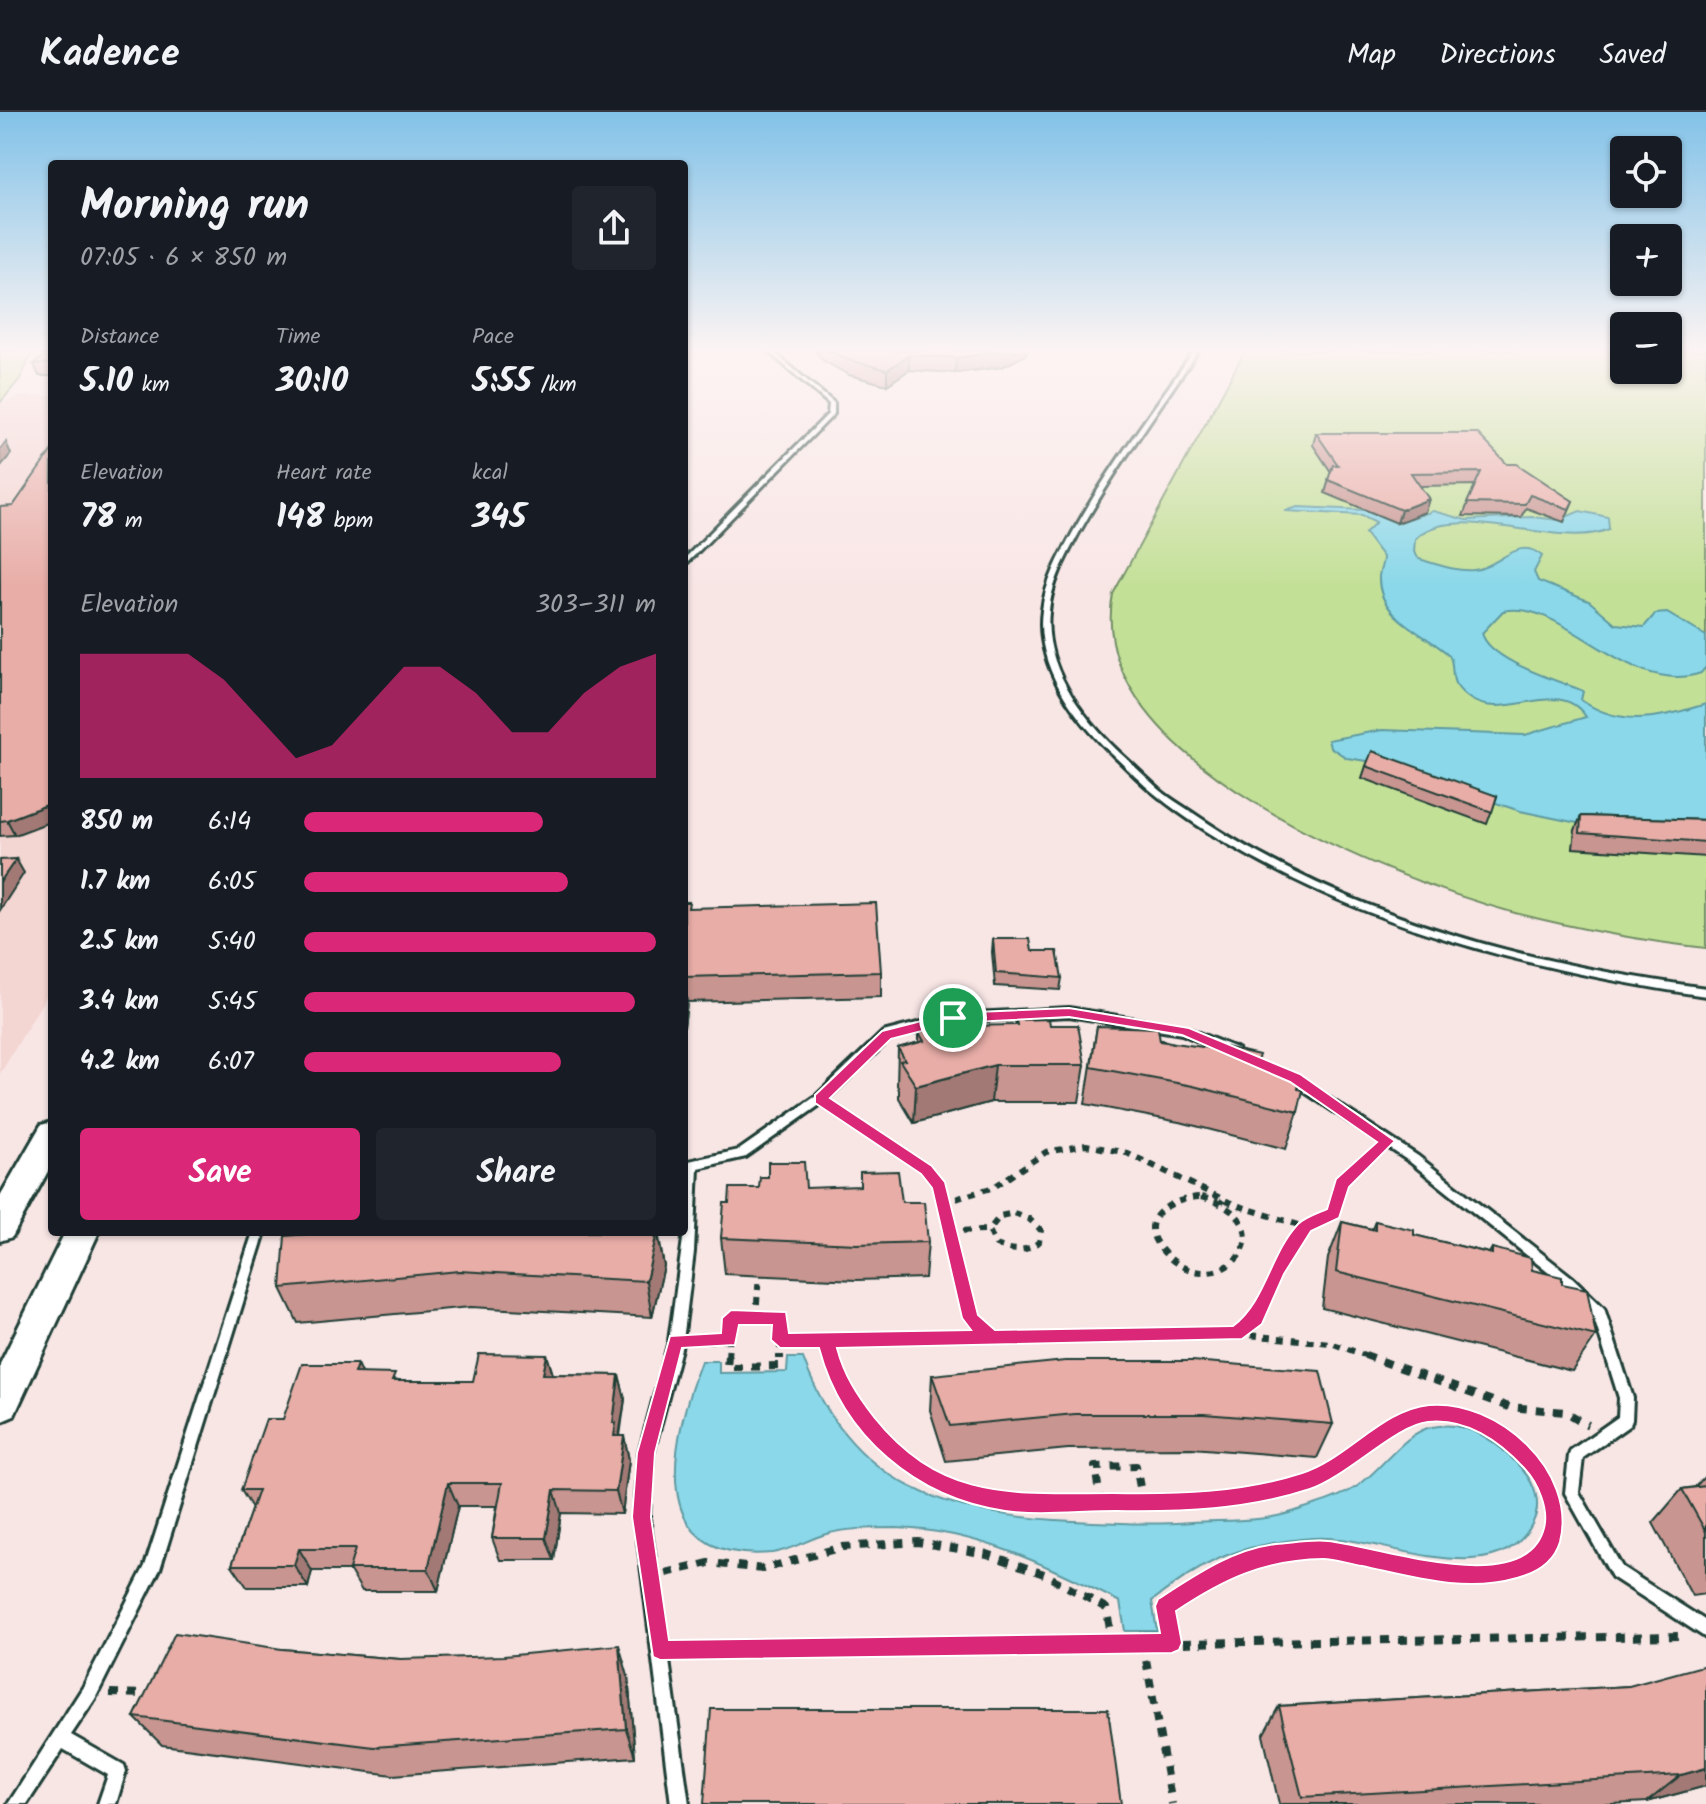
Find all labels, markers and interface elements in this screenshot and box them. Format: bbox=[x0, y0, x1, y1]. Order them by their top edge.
text: Kadence bbox=[40, 25, 179, 85]
text: Map bbox=[1347, 33, 1396, 78]
text: Directions bbox=[1440, 33, 1556, 78]
text: Saved bbox=[1600, 33, 1666, 78]
map controls bbox=[1610, 136, 1682, 384]
button: locate bbox=[1610, 136, 1682, 208]
text: Morning run bbox=[80, 172, 309, 242]
button: share bbox=[572, 186, 656, 270]
button: + bbox=[1610, 224, 1682, 296]
text: 07:05 · 6 × 850 m bbox=[80, 237, 287, 279]
button: − bbox=[1610, 312, 1682, 384]
text: Distance bbox=[80, 320, 159, 355]
text: Time bbox=[276, 320, 320, 355]
text: Pace bbox=[472, 320, 514, 355]
text: 5.10 bbox=[80, 355, 133, 409]
text: 30:10 bbox=[276, 355, 348, 409]
text: 5:55 bbox=[472, 355, 532, 409]
text: km bbox=[133, 368, 170, 403]
text: /km bbox=[532, 368, 576, 403]
text: Elevation bbox=[80, 456, 163, 491]
text: Heart rate bbox=[276, 456, 372, 491]
text: kcal bbox=[472, 456, 508, 491]
text: 78 bbox=[80, 491, 116, 545]
text: 148 bbox=[276, 491, 325, 545]
text: 345 bbox=[472, 491, 526, 545]
text: m bbox=[116, 504, 142, 539]
text: bpm bbox=[325, 504, 373, 539]
text: Elevation bbox=[80, 584, 178, 626]
text: 303–311 m bbox=[535, 584, 656, 626]
text: 850 m bbox=[80, 801, 153, 843]
text: 6:14 bbox=[208, 801, 251, 843]
text: 1.7 km bbox=[80, 861, 150, 903]
text: 6:05 bbox=[208, 861, 256, 903]
text: 2.5 km bbox=[80, 921, 159, 963]
text: 5:40 bbox=[208, 921, 256, 963]
text: 3.4 km bbox=[80, 981, 159, 1023]
text: 5:45 bbox=[208, 981, 257, 1023]
pin bbox=[919, 984, 987, 1052]
icon: arrive bbox=[931, 996, 975, 1040]
text: 4.2 km bbox=[80, 1041, 160, 1083]
text: 6:07 bbox=[208, 1041, 254, 1083]
button: Save bbox=[80, 1128, 360, 1220]
button: Share bbox=[376, 1128, 656, 1220]

